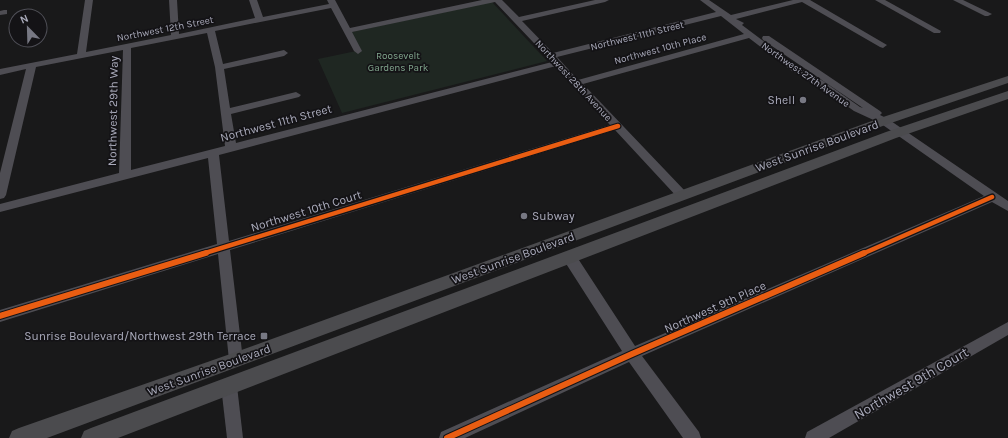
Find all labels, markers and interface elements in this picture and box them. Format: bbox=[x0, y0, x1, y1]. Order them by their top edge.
north arrow bbox=[8, 8, 48, 48]
text: N bbox=[18, 12, 30, 27]
street label: Northwest 12th Street bbox=[116, 14, 215, 44]
street label: Northwest 11th Street bbox=[589, 19, 685, 53]
street label: Northwest 10th Place bbox=[613, 31, 708, 67]
street label: Northwest 28th Avenue bbox=[533, 38, 614, 124]
street label: Northwest 27th Avenue bbox=[759, 40, 852, 110]
park label: Roosevelt Gardens Park bbox=[368, 50, 429, 74]
street label: Northwest 29th Way bbox=[105, 55, 121, 166]
place label: Shell bbox=[768, 93, 795, 107]
marker: Shell bbox=[798, 95, 808, 105]
street label: Northwest 11th Street bbox=[219, 101, 334, 145]
street label: West Sunrise Boulevard bbox=[753, 117, 881, 175]
street label: Northwest 10th Court bbox=[249, 187, 364, 235]
place label: Subway bbox=[532, 209, 575, 223]
marker: Subway bbox=[519, 211, 529, 221]
street label: West Sunrise Boulevard bbox=[449, 229, 577, 287]
street label: Northwest 9th Place bbox=[662, 278, 768, 336]
place label: Sunrise Boulevard/Northwest 29th Terrace bbox=[24, 329, 256, 343]
marker: Sunrise Boulevard/Northwest 29th Terrace bbox=[259, 331, 269, 341]
street label: West Sunrise Boulevard bbox=[145, 341, 273, 399]
street label: Northwest 9th Court bbox=[851, 344, 972, 423]

